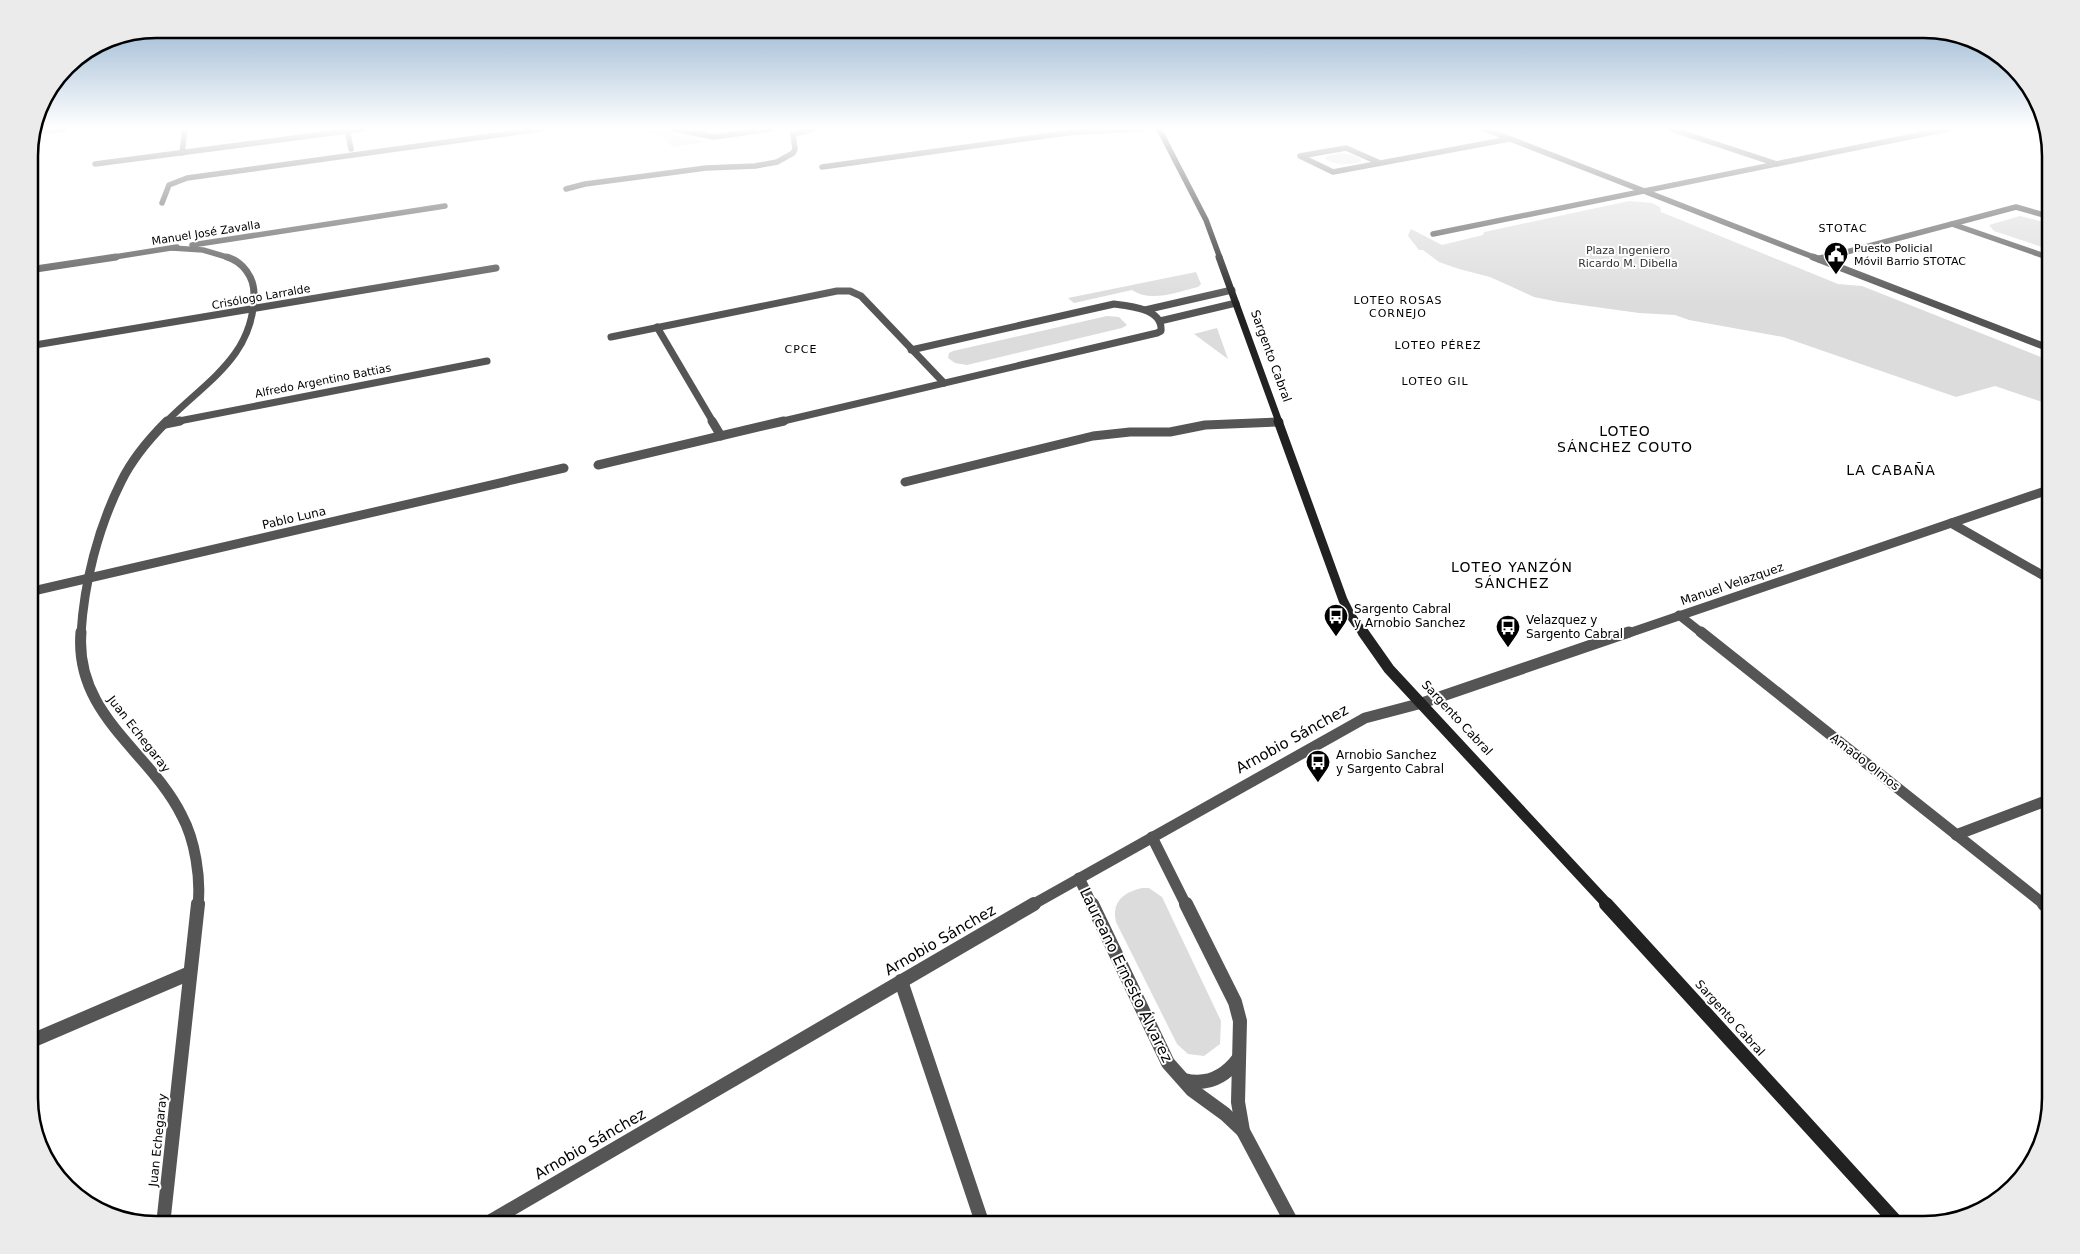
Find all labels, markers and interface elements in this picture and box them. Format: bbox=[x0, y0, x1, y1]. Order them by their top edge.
street label: Manuel José Zavalla bbox=[151, 218, 261, 248]
district label: STOTAC bbox=[1818, 222, 1868, 235]
public building icon: Puesto Policial Móvil Barrio STOTAC bbox=[1823, 241, 1849, 275]
place label: Puesto Policial Móvil Barrio STOTAC bbox=[1854, 242, 1966, 268]
park label: Plaza Ingeniero Ricardo M. Dibella bbox=[1578, 244, 1678, 270]
street label: Crisólogo Larralde bbox=[211, 282, 312, 312]
district label: LOTEO ROSAS CORNEJO bbox=[1353, 294, 1443, 320]
street label: Sargento Cabral bbox=[1248, 308, 1294, 404]
district label: LOTEO PÉREZ bbox=[1395, 339, 1481, 352]
district label: CPCE bbox=[785, 343, 817, 356]
street label: Alfredo Argentino Battias bbox=[254, 361, 392, 401]
district label: LOTEO GIL bbox=[1401, 375, 1469, 388]
district label: LOTEO SÁNCHEZ COUTO bbox=[1557, 423, 1693, 455]
district label: LA CABAÑA bbox=[1846, 462, 1936, 478]
street label: Pablo Luna bbox=[261, 504, 327, 532]
district label: LOTEO YANZÓN SÁNCHEZ bbox=[1451, 558, 1573, 591]
street label: Manuel Velazquez bbox=[1679, 560, 1785, 608]
place label: Sargento Cabral y Arnobio Sanchez bbox=[1354, 602, 1465, 630]
bus stop icon: Sargento Cabral y Arnobio Sanchez bbox=[1323, 603, 1349, 637]
place label: Velazquez y Sargento Cabral bbox=[1526, 613, 1623, 641]
bus stop icon: Velazquez y Sargento Cabral bbox=[1495, 614, 1521, 648]
street label: Sargento Cabral bbox=[1419, 678, 1495, 758]
street label: Juan Echegaray bbox=[104, 692, 173, 775]
street label: Arnobio Sánchez bbox=[1233, 701, 1351, 777]
street label: Amado Olmos bbox=[1828, 731, 1902, 793]
place label: Arnobio Sanchez y Sargento Cabral bbox=[1336, 748, 1444, 776]
bus stop icon: Arnobio Sanchez y Sargento Cabral bbox=[1305, 749, 1331, 783]
street label: Laureano Ernesto Álvarez bbox=[1076, 884, 1177, 1065]
street label: Arnobio Sánchez bbox=[881, 901, 999, 979]
street label: Sargento Cabral bbox=[1692, 977, 1768, 1059]
street label: Juan Echegaray bbox=[146, 1093, 170, 1188]
street label: Arnobio Sánchez bbox=[531, 1105, 649, 1183]

